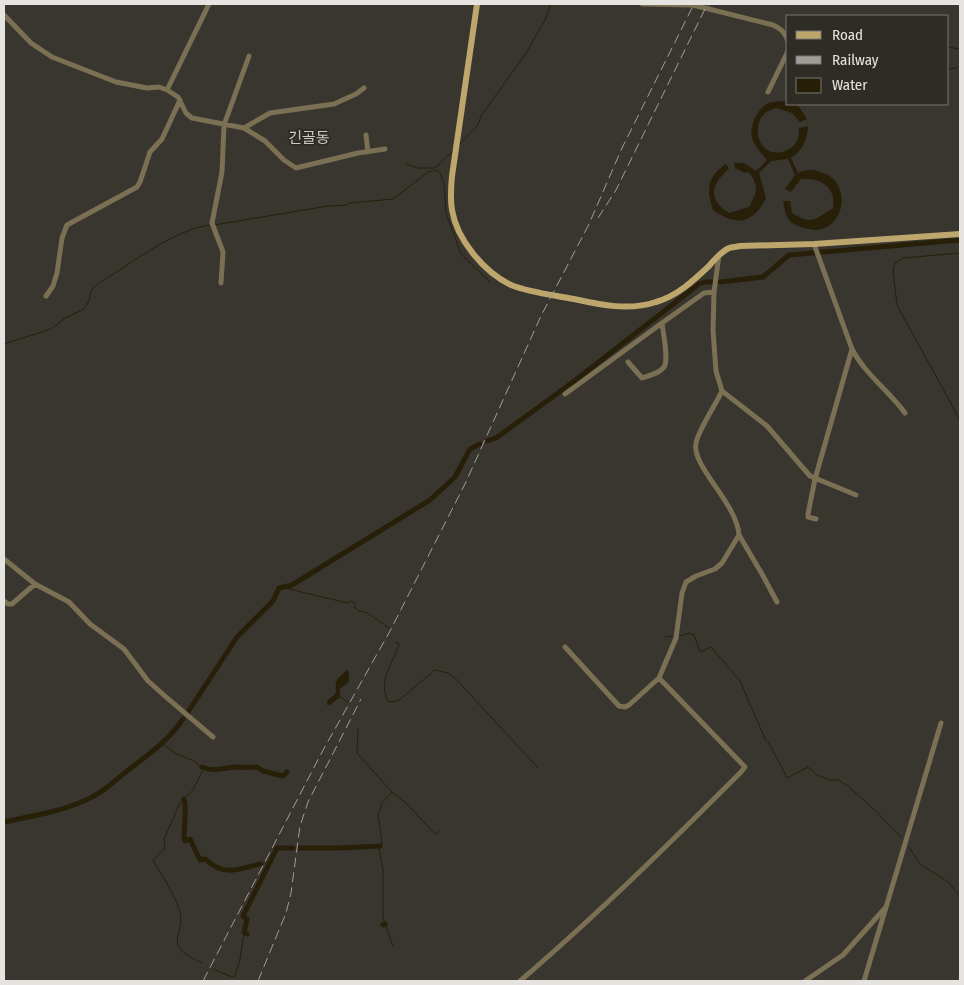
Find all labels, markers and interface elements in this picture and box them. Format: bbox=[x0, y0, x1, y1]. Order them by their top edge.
legend bbox=[786, 15, 949, 105]
text: Road bbox=[832, 26, 863, 44]
text: Railway bbox=[832, 51, 879, 69]
text: Water bbox=[832, 76, 868, 94]
district label: 긴골동 bbox=[288, 129, 330, 147]

